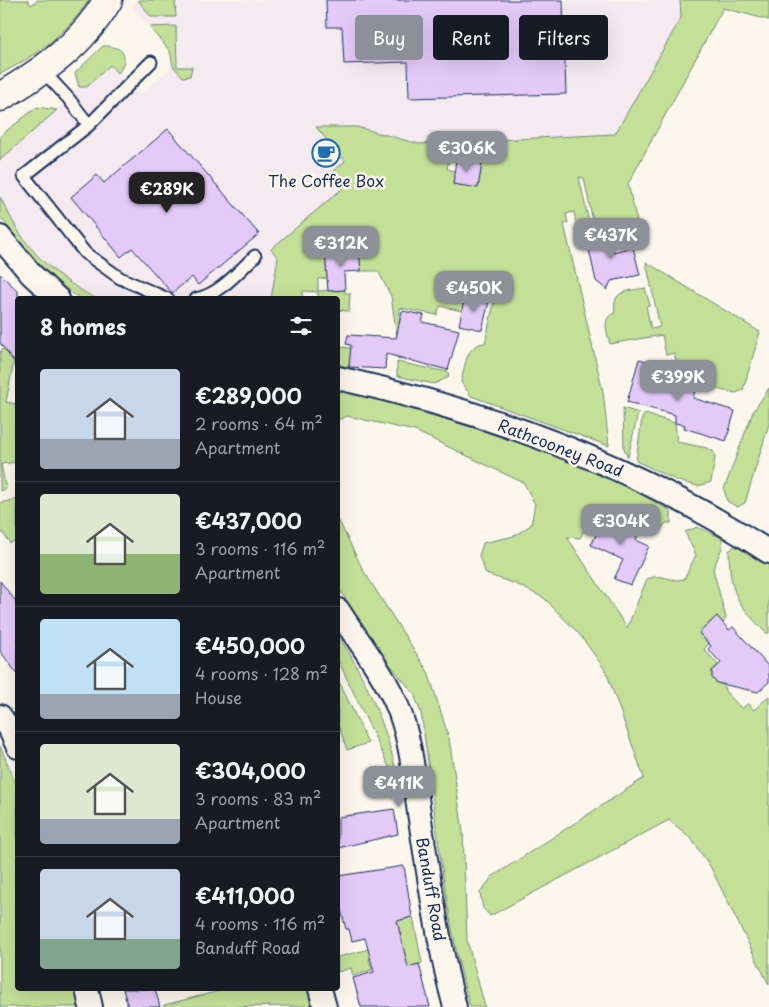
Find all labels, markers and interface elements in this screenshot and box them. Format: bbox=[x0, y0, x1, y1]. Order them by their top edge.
chip: Buy bbox=[355, 15, 423, 60]
chip: Rent bbox=[433, 15, 509, 60]
chip: Filters bbox=[519, 15, 608, 60]
pin: €306K bbox=[432, 130, 502, 173]
text: €306K bbox=[438, 135, 496, 159]
cafe icon: The Coffee Box bbox=[311, 138, 341, 168]
place label: The Coffee Box bbox=[268, 168, 384, 192]
pin: €289K bbox=[132, 172, 202, 214]
text: €289K bbox=[140, 176, 194, 200]
pin: €437K bbox=[576, 218, 646, 260]
text: €437K bbox=[584, 222, 638, 246]
pin: €312K bbox=[306, 226, 376, 268]
text: €312K bbox=[314, 230, 368, 254]
pin: €450K bbox=[439, 270, 509, 313]
text: €450K bbox=[445, 275, 503, 299]
text: 8 homes bbox=[40, 310, 126, 342]
icon: filters bbox=[287, 312, 315, 340]
pin: €399K bbox=[643, 360, 713, 402]
text: €399K bbox=[651, 364, 705, 388]
text: €289,000 bbox=[195, 379, 302, 411]
icon: home bbox=[80, 389, 140, 449]
text: 2 rooms · 64 m² bbox=[195, 411, 323, 435]
street label: Rathcooney Road bbox=[495, 412, 627, 482]
text: Apartment bbox=[195, 435, 280, 459]
text: €437,000 bbox=[195, 504, 302, 536]
pin: €304K bbox=[586, 504, 656, 546]
text: €304K bbox=[592, 508, 650, 532]
icon: home bbox=[80, 514, 140, 574]
text: 3 rooms · 116 m² bbox=[195, 536, 325, 560]
text: Apartment bbox=[195, 560, 280, 584]
text: €450,000 bbox=[195, 629, 305, 661]
icon: home bbox=[80, 639, 140, 699]
text: 4 rooms · 128 m² bbox=[195, 661, 328, 685]
text: House bbox=[195, 685, 242, 709]
text: €304,000 bbox=[195, 754, 306, 786]
icon: home bbox=[80, 764, 140, 824]
pin: €411K bbox=[364, 766, 434, 808]
text: €411K bbox=[374, 770, 424, 794]
text: 3 rooms · 83 m² bbox=[195, 786, 321, 810]
text: Apartment bbox=[195, 810, 280, 834]
street label: Banduff Road bbox=[411, 835, 453, 943]
text: €411,000 bbox=[195, 879, 295, 911]
icon: home bbox=[80, 889, 140, 949]
text: 4 rooms · 116 m² bbox=[195, 911, 325, 935]
text: Banduff Road bbox=[195, 935, 300, 959]

